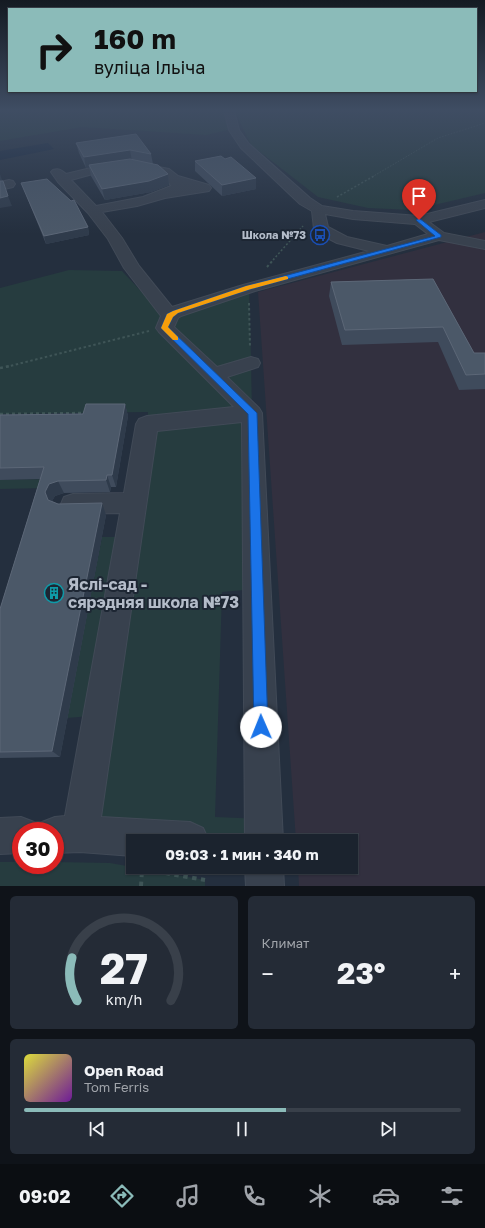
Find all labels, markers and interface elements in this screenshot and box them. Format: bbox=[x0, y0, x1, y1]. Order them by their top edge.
text: 160 m bbox=[94, 22, 176, 55]
icon: right bbox=[28, 24, 80, 76]
text: вуліца Ільіча bbox=[94, 56, 206, 78]
pin bbox=[402, 179, 436, 220]
icon: arrive bbox=[408, 185, 430, 207]
bus stop icon: Школа №73 bbox=[309, 224, 331, 246]
place label: Школа №73 bbox=[242, 228, 306, 241]
place label: Яслі-сад - сярэдняя школа №73 bbox=[68, 574, 239, 612]
building icon: Яслі-сад - сярэдняя школа №73 bbox=[43, 582, 65, 604]
position arrow bbox=[240, 706, 282, 748]
speed limit sign: 30 bbox=[12, 822, 64, 874]
text: 09:03 · 1 мин · 340 m bbox=[165, 845, 319, 863]
text: Климат bbox=[262, 935, 309, 951]
text: 27 bbox=[100, 942, 148, 992]
text: 23° bbox=[337, 955, 385, 991]
text: − bbox=[262, 960, 274, 987]
text: + bbox=[449, 960, 461, 987]
text: km/h bbox=[106, 990, 142, 1007]
text: Open Road bbox=[84, 1061, 164, 1079]
text: Tom Ferris bbox=[84, 1079, 149, 1095]
icon: previous bbox=[86, 1118, 108, 1140]
icon: pause bbox=[231, 1118, 253, 1140]
icon: next bbox=[377, 1118, 399, 1140]
icon: directions bbox=[108, 1182, 136, 1210]
icon: music bbox=[174, 1182, 202, 1210]
icon: phone bbox=[240, 1182, 268, 1210]
icon: climate bbox=[306, 1182, 334, 1210]
icon: car bbox=[372, 1182, 400, 1210]
icon: filters bbox=[438, 1182, 466, 1210]
text: 09:02 bbox=[19, 1185, 71, 1207]

